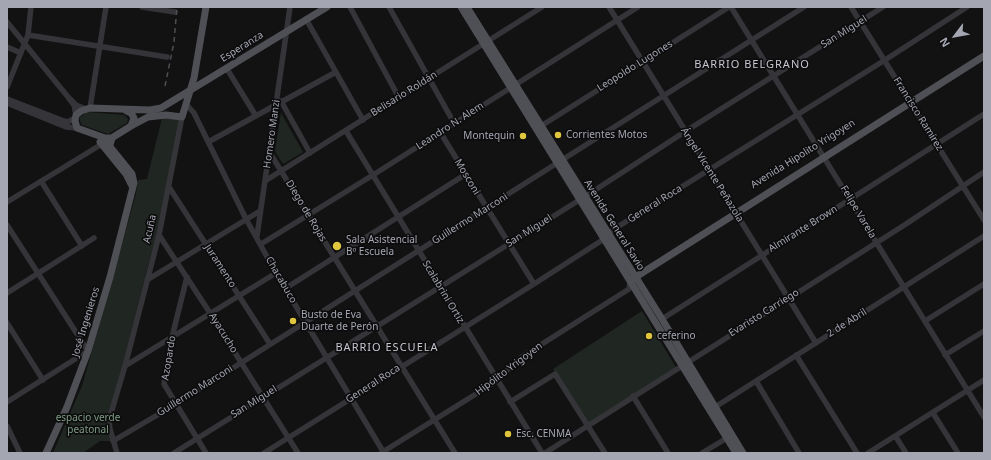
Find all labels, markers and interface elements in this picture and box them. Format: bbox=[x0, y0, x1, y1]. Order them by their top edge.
street label: San Miguel bbox=[819, 13, 869, 51]
north arrow bbox=[935, 16, 975, 56]
street label: Esperanza bbox=[218, 29, 266, 65]
text: N bbox=[936, 35, 953, 50]
street label: Leopoldo Lugones bbox=[595, 38, 675, 94]
district label: BARRIO BELGRANO bbox=[694, 58, 810, 72]
street label: Belisario Roldán bbox=[369, 69, 439, 119]
street label: Francisco Ramírez bbox=[891, 75, 945, 153]
street label: Homero Manzi bbox=[261, 99, 283, 169]
street label: Leandro N. Alem bbox=[414, 100, 486, 152]
street label: Avenida Hipolito Yrigoyen bbox=[749, 117, 857, 191]
street label: Ángel Vicente Peñazola bbox=[678, 126, 746, 224]
place label: Corrientes Motos bbox=[566, 129, 647, 141]
place label: Montequin bbox=[463, 130, 515, 142]
marker: Corrientes Motos bbox=[553, 130, 563, 140]
marker: Montequin bbox=[518, 131, 528, 141]
street label: Mosconi bbox=[452, 157, 482, 197]
street label: Diego de Rojas bbox=[283, 178, 329, 244]
street label: Avenida General Savio bbox=[581, 178, 647, 272]
street label: General Roca bbox=[625, 182, 685, 226]
street label: Felipe Varela bbox=[838, 183, 878, 241]
street label: Guillermo Marconi bbox=[430, 191, 510, 247]
street label: Almirante Brown bbox=[766, 203, 840, 255]
street label: San Miguel bbox=[504, 212, 554, 250]
street label: Acuña bbox=[141, 213, 159, 245]
place label: Sala Asistencial Bº Escuela bbox=[346, 234, 417, 258]
marker: Sala Asistencial Bº Escuela bbox=[331, 240, 343, 252]
street label: Juramento bbox=[202, 242, 238, 290]
street label: Chacabuco bbox=[263, 255, 299, 305]
street label: Scalabrini Ortiz bbox=[420, 258, 466, 326]
street label: José Ingenieros bbox=[70, 286, 102, 358]
street label: Evaristo Carriego bbox=[727, 287, 801, 339]
street label: 2 de Abril bbox=[825, 306, 869, 340]
place label: Busto de Eva Duarte de Perón bbox=[301, 309, 378, 332]
street label: Ayacucho bbox=[206, 311, 240, 355]
marker: Busto de Eva Duarte de Perón bbox=[288, 316, 298, 326]
place label: ceferino bbox=[657, 330, 695, 342]
marker: ceferino bbox=[644, 331, 654, 341]
street label: Azopardo bbox=[160, 335, 178, 381]
street label: Hipólito Yrigoyen bbox=[473, 340, 545, 398]
district label: BARRIO ESCUELA bbox=[335, 341, 439, 355]
street label: General Roca bbox=[344, 362, 402, 406]
street label: Guillermo Marconi bbox=[155, 363, 235, 419]
street label: San Miguel bbox=[229, 383, 279, 421]
park label: espacio verde peatonal bbox=[56, 412, 120, 436]
place label: Esc. CENMA bbox=[516, 428, 571, 440]
marker: Esc. CENMA bbox=[503, 429, 513, 439]

